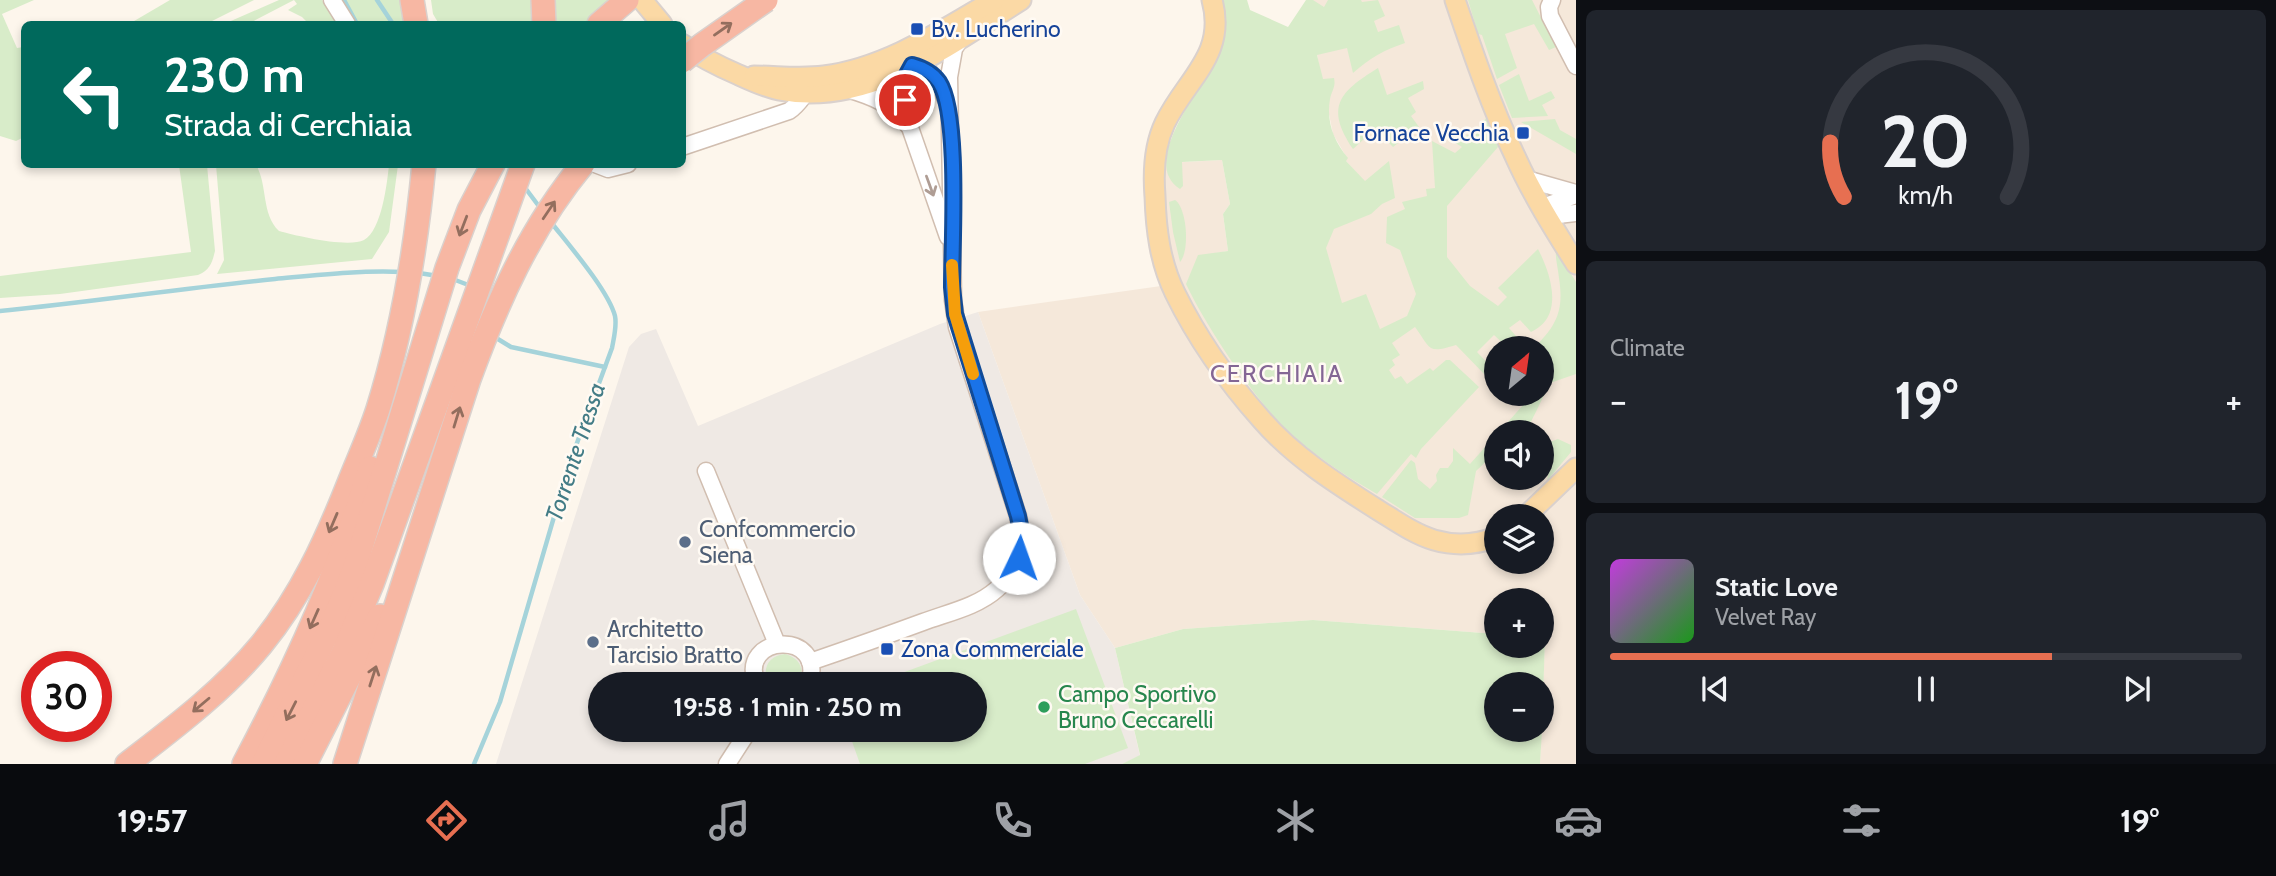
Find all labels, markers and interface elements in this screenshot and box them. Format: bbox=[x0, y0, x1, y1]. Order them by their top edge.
place label: Bv. Lucherino bbox=[931, 15, 1061, 43]
marker: Bv. Lucherino bbox=[909, 21, 925, 37]
one-way arrow bbox=[713, 22, 732, 36]
text: 230 m bbox=[164, 45, 305, 104]
icon: left bbox=[49, 49, 140, 140]
pin bbox=[875, 70, 935, 130]
icon: arrive bbox=[886, 81, 924, 119]
text: 20 bbox=[1881, 97, 1971, 185]
text: Strada di Cerchiaia bbox=[164, 105, 412, 144]
place label: Fornace Vecchia bbox=[1353, 119, 1509, 147]
marker: Fornace Vecchia bbox=[1515, 125, 1531, 141]
one-way arrow bbox=[925, 174, 937, 196]
text: km/h bbox=[1899, 179, 1953, 209]
one-way arrow bbox=[543, 201, 557, 221]
one-way arrow bbox=[456, 214, 468, 236]
text: Climate bbox=[1610, 334, 1685, 362]
north arrow bbox=[1484, 336, 1554, 406]
map controls bbox=[1484, 336, 1554, 742]
district label: CERCHIAIA bbox=[1210, 359, 1344, 388]
text: 19° bbox=[1894, 369, 1958, 432]
text: − bbox=[1610, 377, 1627, 424]
text: + bbox=[2225, 377, 2242, 424]
water label: Torrente Tressa bbox=[539, 379, 611, 525]
one-way arrow bbox=[451, 406, 464, 428]
button: sound bbox=[1484, 420, 1554, 490]
button: layers bbox=[1484, 504, 1554, 574]
one-way arrow bbox=[326, 512, 339, 533]
place label: Confcommercio Siena bbox=[699, 515, 856, 569]
position arrow bbox=[982, 521, 1056, 595]
marker: Confcommercio Siena bbox=[677, 534, 693, 550]
text: Static Love bbox=[1715, 571, 1838, 603]
button: + bbox=[1484, 588, 1554, 658]
text: Velvet Ray bbox=[1715, 603, 1816, 631]
one-way arrow bbox=[307, 608, 320, 630]
place label: Architetto Tarcisio Bratto bbox=[607, 615, 743, 669]
marker: Architetto Tarcisio Bratto bbox=[585, 634, 601, 650]
place label: Zona Commerciale bbox=[901, 635, 1084, 663]
marker: Zona Commerciale bbox=[879, 641, 895, 657]
speed limit sign: 30 bbox=[21, 651, 112, 742]
one-way arrow bbox=[368, 665, 381, 687]
icon: previous bbox=[1696, 670, 1734, 708]
icon: pause bbox=[1907, 670, 1945, 708]
icon: next bbox=[2118, 670, 2156, 708]
button: − bbox=[1484, 672, 1554, 742]
place label: Campo Sportivo Bruno Ceccarelli bbox=[1058, 680, 1216, 734]
text: 19:58 · 1 min · 250 m bbox=[673, 691, 902, 723]
one-way arrow bbox=[193, 697, 211, 713]
marker: Campo Sportivo Bruno Ceccarelli bbox=[1036, 699, 1052, 715]
one-way arrow bbox=[283, 700, 297, 721]
icon: directions bbox=[422, 796, 471, 845]
icon: music bbox=[705, 796, 754, 845]
icon: phone bbox=[988, 796, 1037, 845]
icon: climate bbox=[1271, 796, 1320, 845]
icon: car bbox=[1554, 796, 1603, 845]
icon: filters bbox=[1837, 796, 1886, 845]
text: 19:57 bbox=[117, 801, 187, 840]
text: 19° bbox=[2120, 801, 2159, 840]

